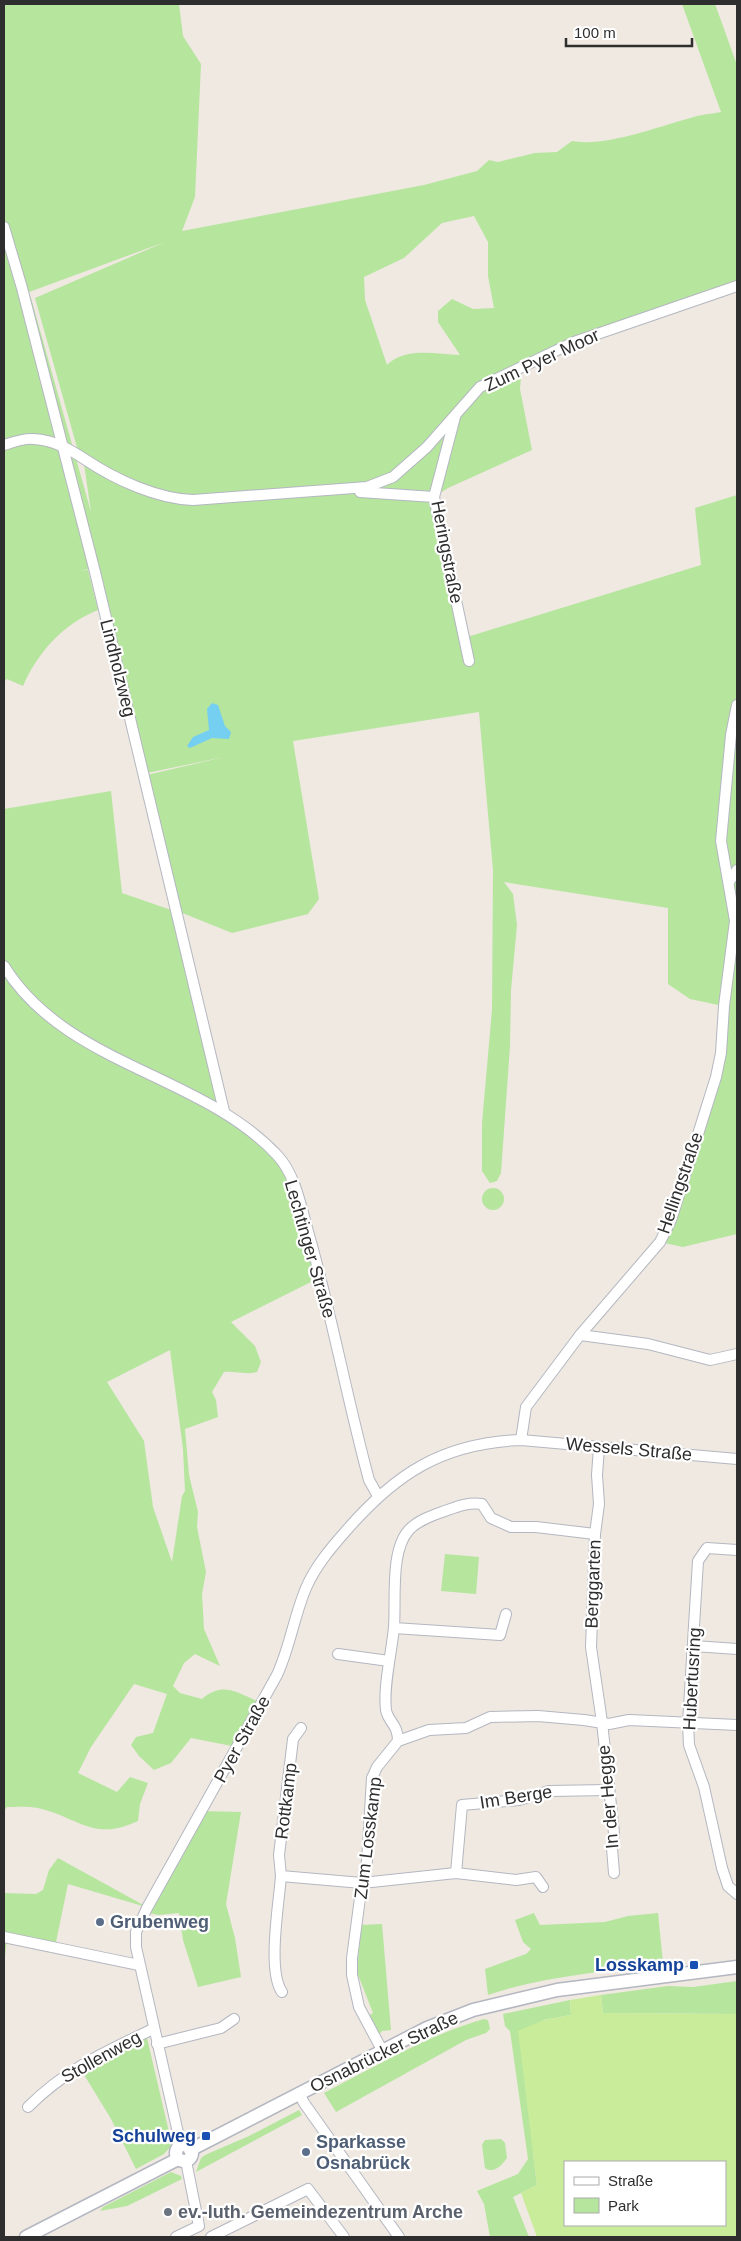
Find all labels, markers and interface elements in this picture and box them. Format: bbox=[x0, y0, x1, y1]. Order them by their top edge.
scale bar bbox=[566, 15, 692, 47]
text: 100 m bbox=[574, 24, 616, 41]
street label: Zum Pyer Moor bbox=[482, 325, 602, 395]
street label: Heringstraße bbox=[427, 499, 467, 605]
street label: Lindholzweg bbox=[96, 617, 140, 719]
street label: Hellingstraße bbox=[653, 1130, 707, 1236]
street label: Lechtinger Straße bbox=[281, 1177, 339, 1321]
street label: Wessels Straße bbox=[565, 1434, 693, 1464]
street label: Berggarten bbox=[581, 1539, 605, 1629]
street label: Hubertusring bbox=[679, 1627, 705, 1731]
street label: Pyer Straße bbox=[210, 1692, 274, 1786]
street label: In der Hegge bbox=[594, 1744, 622, 1850]
street label: Rottkamp bbox=[271, 1762, 301, 1840]
street label: Zum Losskamp bbox=[351, 1776, 385, 1900]
street label: Im Berge bbox=[478, 1781, 554, 1813]
place label: Grubenweg bbox=[110, 1912, 209, 1932]
marker: Grubenweg bbox=[94, 1916, 106, 1928]
place label: Losskamp bbox=[595, 1955, 684, 1975]
marker: Losskamp bbox=[688, 1959, 700, 1971]
street label: Osnabrücker Straße bbox=[307, 2007, 461, 2097]
street label: Stollenweg bbox=[58, 2027, 144, 2087]
place label: Schulweg bbox=[112, 2126, 196, 2146]
marker: Schulweg bbox=[200, 2130, 212, 2142]
place label: Sparkasse Osnabrück bbox=[316, 2132, 411, 2173]
marker: Sparkasse Osnabrück bbox=[300, 2146, 312, 2158]
legend bbox=[564, 2161, 726, 2226]
text: Straße bbox=[608, 2172, 653, 2189]
text: Park bbox=[608, 2197, 639, 2214]
place label: ev.-luth. Gemeindezentrum Arche bbox=[178, 2202, 463, 2222]
marker: ev.-luth. Gemeindezentrum Arche bbox=[162, 2206, 174, 2218]

